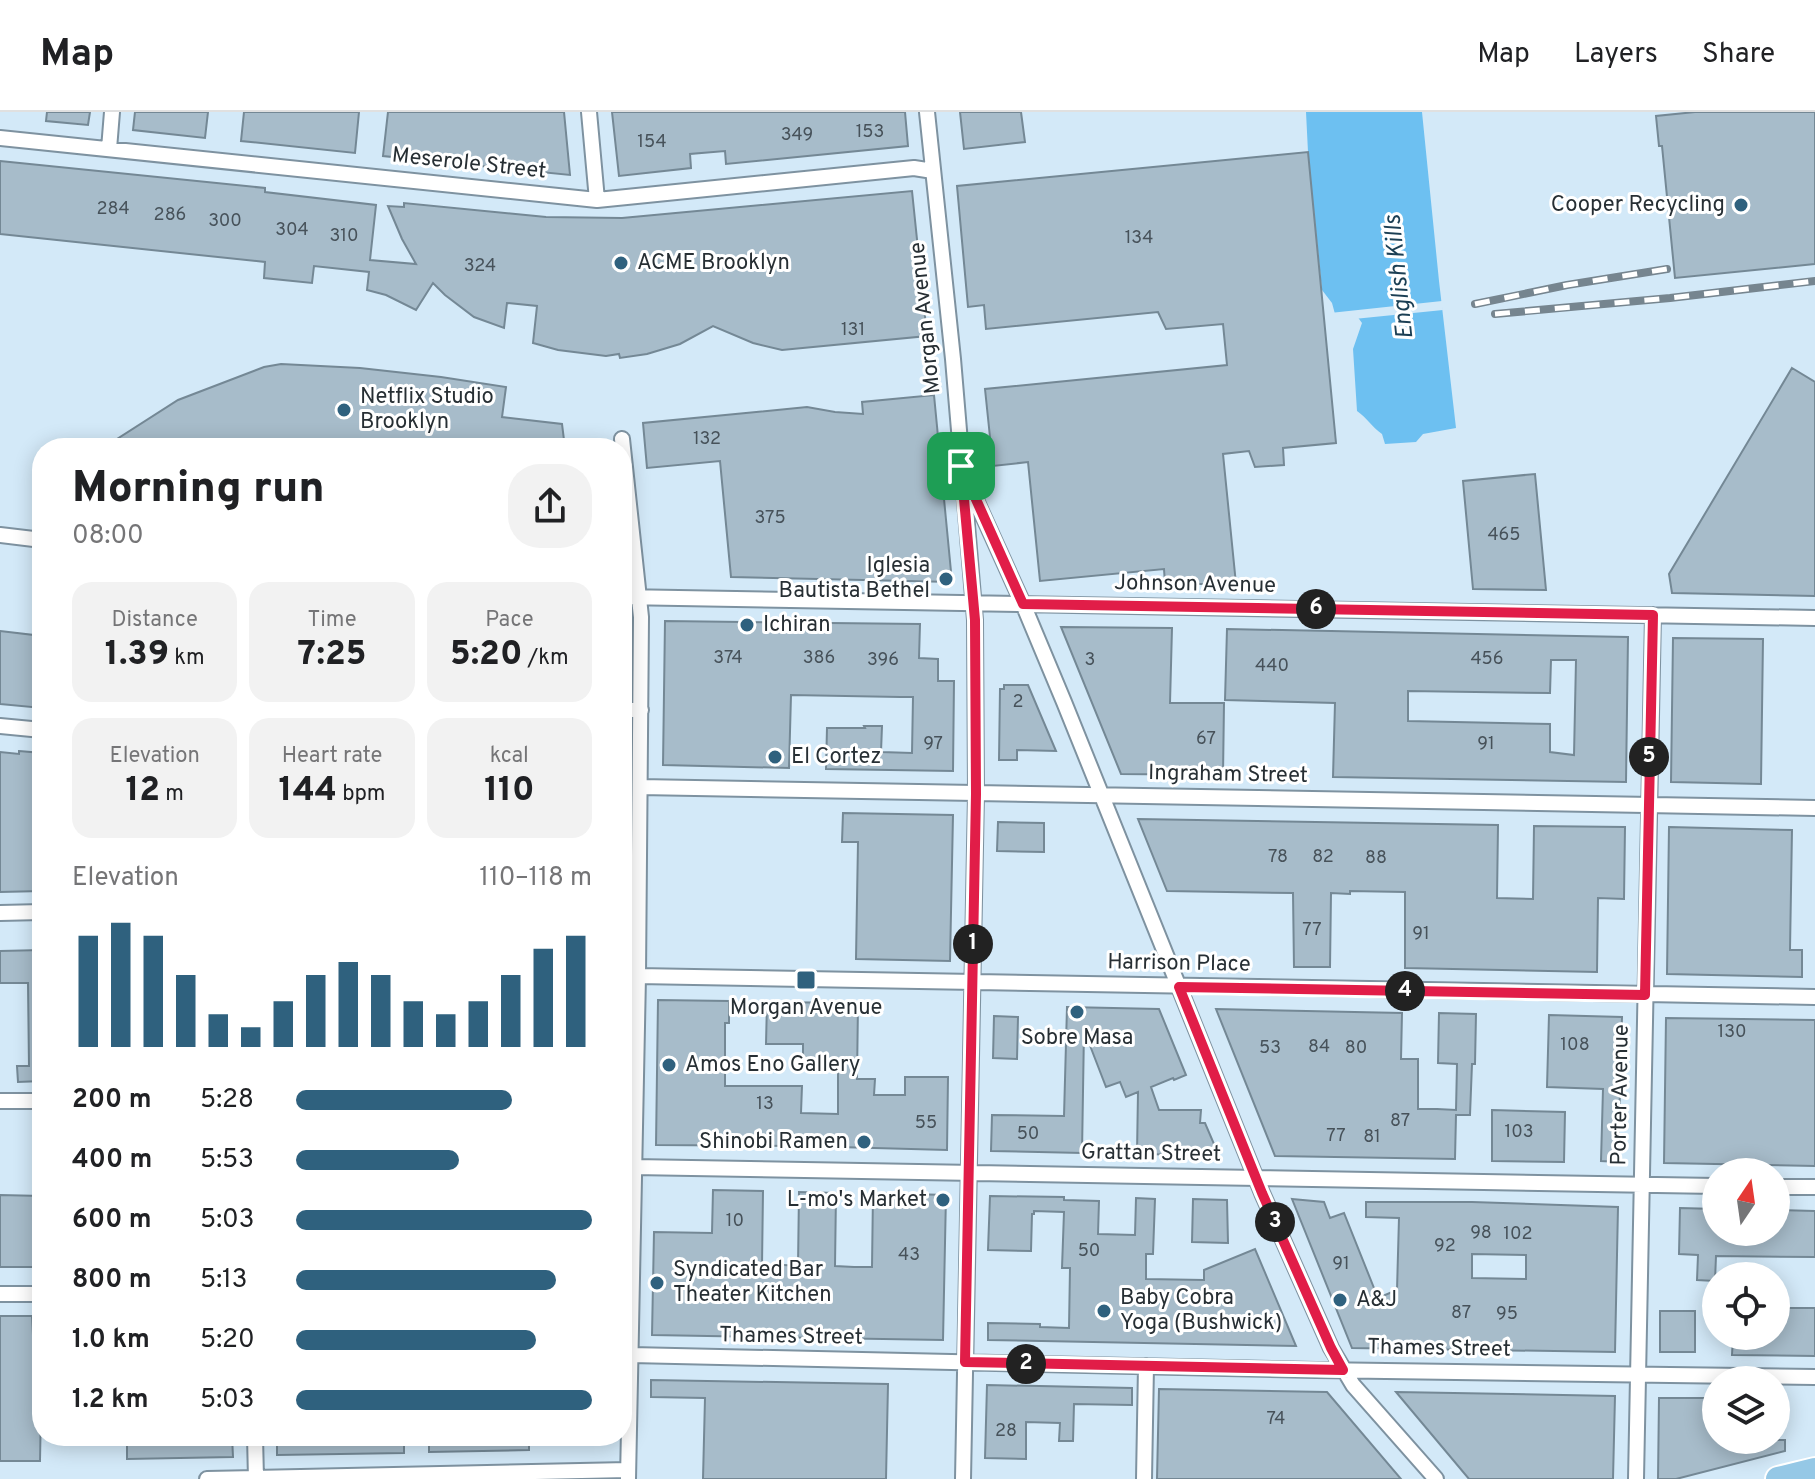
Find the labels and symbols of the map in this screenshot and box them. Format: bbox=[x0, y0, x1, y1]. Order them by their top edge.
house number: 153 bbox=[856, 121, 884, 144]
house number: 349 bbox=[781, 124, 813, 147]
house number: 154 bbox=[637, 131, 667, 154]
street label: Meserole Street bbox=[390, 142, 548, 186]
place label: Cooper Recycling bbox=[1551, 192, 1725, 219]
marker: Cooper Recycling bbox=[1732, 196, 1750, 214]
house number: 284 bbox=[96, 198, 130, 221]
house number: 286 bbox=[154, 204, 186, 227]
house number: 300 bbox=[208, 210, 242, 233]
water label: English Kills bbox=[1378, 212, 1421, 341]
house number: 304 bbox=[275, 219, 309, 242]
house number: 310 bbox=[329, 225, 359, 248]
house number: 134 bbox=[1125, 227, 1153, 250]
street label: Morgan Avenue bbox=[905, 241, 947, 395]
place label: ACME Brooklyn bbox=[637, 250, 790, 277]
marker: ACME Brooklyn bbox=[612, 254, 630, 272]
house number: 324 bbox=[464, 255, 496, 278]
house number: 131 bbox=[841, 319, 865, 342]
place label: Netflix Studio Brooklyn bbox=[360, 384, 494, 436]
marker: Netflix Studio Brooklyn bbox=[335, 401, 353, 419]
house number: 132 bbox=[693, 428, 721, 451]
pin bbox=[927, 432, 995, 500]
house number: 375 bbox=[754, 507, 786, 530]
house number: 465 bbox=[1487, 524, 1521, 547]
place label: Iglesia Bautista Bethel bbox=[779, 553, 930, 605]
marker: Iglesia Bautista Bethel bbox=[937, 570, 955, 588]
street label: Johnson Avenue bbox=[1114, 570, 1276, 600]
pin: 6 bbox=[1296, 589, 1336, 629]
place label: Ichiran bbox=[763, 612, 831, 639]
marker: Ichiran bbox=[738, 616, 756, 634]
house number: 374 bbox=[713, 647, 743, 670]
house number: 386 bbox=[803, 647, 835, 670]
house number: 456 bbox=[1470, 648, 1504, 671]
house number: 396 bbox=[867, 649, 899, 672]
house number: 3 bbox=[1085, 649, 1095, 672]
house number: 440 bbox=[1255, 655, 1289, 678]
house number: 2 bbox=[1012, 691, 1024, 714]
house number: 67 bbox=[1196, 728, 1216, 751]
house number: 97 bbox=[923, 733, 943, 756]
house number: 91 bbox=[1477, 733, 1495, 756]
pin: 5 bbox=[1629, 737, 1669, 777]
place label: El Cortez bbox=[791, 744, 881, 771]
marker: El Cortez bbox=[766, 748, 784, 766]
street label: Ingraham Street bbox=[1148, 760, 1308, 790]
house number: 78 bbox=[1268, 846, 1288, 869]
house number: 82 bbox=[1312, 846, 1334, 869]
house number: 88 bbox=[1365, 847, 1387, 870]
house number: 77 bbox=[1302, 919, 1322, 942]
house number: 91 bbox=[1412, 923, 1430, 946]
pin: 1 bbox=[953, 924, 993, 964]
street label: Harrison Place bbox=[1107, 949, 1251, 979]
marker: Morgan Avenue bbox=[795, 969, 817, 991]
pin: 4 bbox=[1385, 971, 1425, 1011]
place label: Morgan Avenue bbox=[730, 995, 882, 1022]
marker: Sobre Masa bbox=[1068, 1003, 1086, 1021]
house number: 130 bbox=[1718, 1021, 1746, 1044]
street label: Porter Avenue bbox=[1606, 1024, 1636, 1166]
place label: Sobre Masa bbox=[1021, 1025, 1133, 1052]
house number: 108 bbox=[1560, 1034, 1590, 1057]
house number: 84 bbox=[1308, 1036, 1330, 1059]
house number: 53 bbox=[1259, 1037, 1281, 1060]
house number: 80 bbox=[1345, 1037, 1367, 1060]
place label: Amos Eno Gallery bbox=[685, 1052, 860, 1079]
marker: Amos Eno Gallery bbox=[660, 1056, 678, 1074]
house number: 13 bbox=[756, 1093, 774, 1116]
house number: 87 bbox=[1390, 1110, 1410, 1133]
house number: 55 bbox=[915, 1112, 937, 1135]
house number: 103 bbox=[1504, 1121, 1534, 1144]
house number: 50 bbox=[1017, 1123, 1039, 1146]
house number: 77 bbox=[1326, 1125, 1346, 1148]
house number: 81 bbox=[1363, 1126, 1381, 1149]
place label: Shinobi Ramen bbox=[699, 1129, 848, 1156]
marker: Shinobi Ramen bbox=[855, 1133, 873, 1151]
street label: Grattan Street bbox=[1080, 1139, 1222, 1169]
north arrow bbox=[1702, 1158, 1790, 1246]
place label: L-mo's Market bbox=[787, 1187, 927, 1214]
marker: L-mo's Market bbox=[934, 1191, 952, 1209]
pin: 3 bbox=[1255, 1202, 1295, 1242]
house number: 10 bbox=[726, 1210, 744, 1233]
house number: 98 bbox=[1470, 1222, 1492, 1245]
house number: 102 bbox=[1503, 1223, 1533, 1246]
house number: 92 bbox=[1434, 1235, 1456, 1258]
house number: 50 bbox=[1078, 1240, 1100, 1263]
house number: 43 bbox=[898, 1244, 920, 1267]
house number: 91 bbox=[1332, 1253, 1350, 1276]
place label: Syndicated Bar Theater Kitchen bbox=[673, 1257, 832, 1309]
marker: Syndicated Bar Theater Kitchen bbox=[648, 1274, 666, 1292]
place label: Baby Cobra Yoga (Bushwick) bbox=[1120, 1285, 1282, 1337]
place label: A&J bbox=[1356, 1287, 1397, 1314]
marker: A&J bbox=[1331, 1291, 1349, 1309]
marker: Baby Cobra Yoga (Bushwick) bbox=[1095, 1302, 1113, 1320]
house number: 87 bbox=[1451, 1302, 1471, 1325]
house number: 95 bbox=[1496, 1303, 1518, 1326]
street label: Thames Street bbox=[719, 1322, 863, 1352]
street label: Thames Street bbox=[1367, 1334, 1511, 1364]
pin: 2 bbox=[1006, 1344, 1046, 1384]
house number: 74 bbox=[1267, 1408, 1285, 1431]
house number: 28 bbox=[995, 1420, 1017, 1443]

